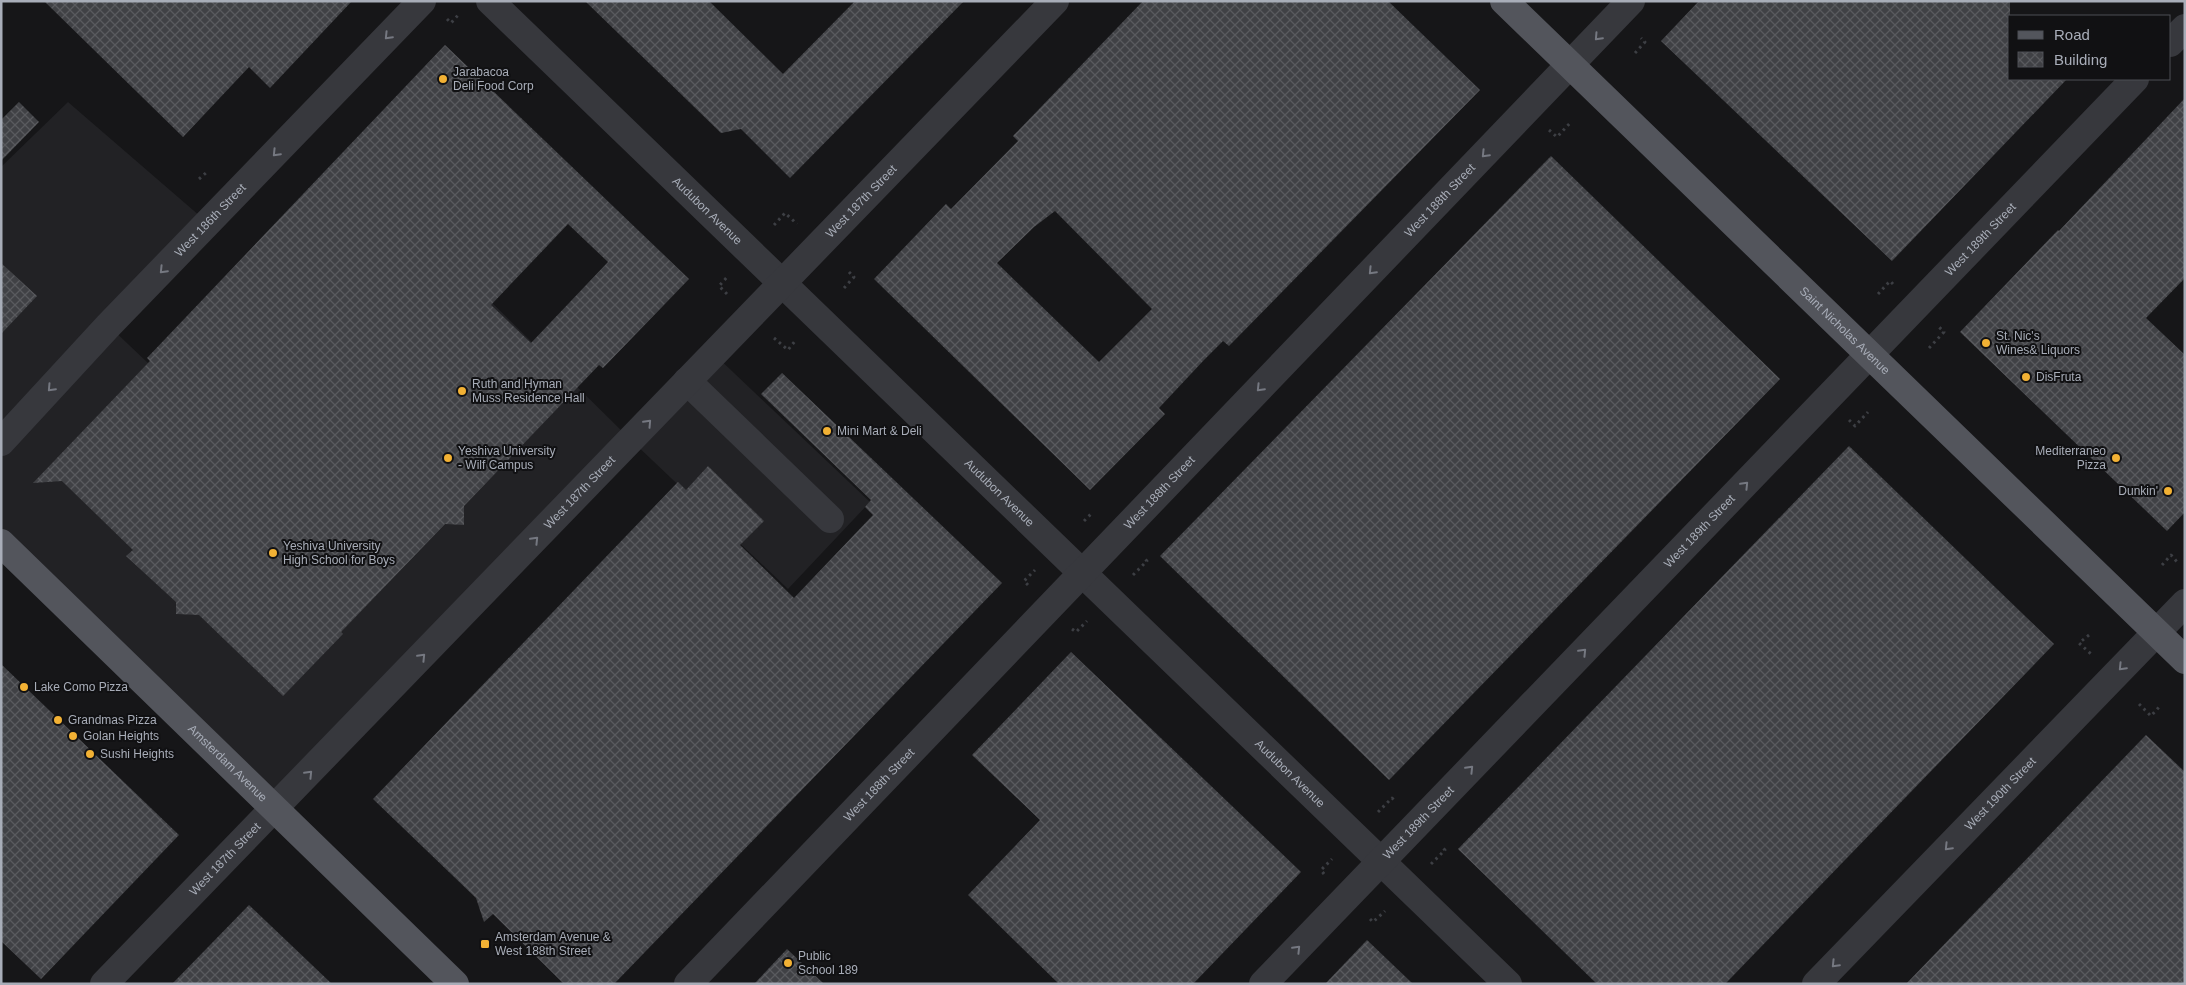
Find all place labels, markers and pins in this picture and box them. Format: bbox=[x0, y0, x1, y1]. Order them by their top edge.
place label: Jarabacoa Deli Food Corp bbox=[453, 65, 534, 93]
marker: Jarabacoa Deli Food Corp bbox=[437, 73, 449, 85]
place label: St. Nic's Wines& Liquors bbox=[1996, 329, 2080, 357]
marker: St. Nic's Wines& Liquors bbox=[1980, 337, 1992, 349]
place label: DisFruta bbox=[2036, 370, 2082, 384]
marker: DisFruta bbox=[2020, 371, 2032, 383]
place label: Ruth and Hyman Muss Residence Hall bbox=[472, 377, 585, 405]
marker: Ruth and Hyman Muss Residence Hall bbox=[456, 385, 468, 397]
place label: Mini Mart & Deli bbox=[837, 424, 922, 438]
marker: Mini Mart & Deli bbox=[821, 425, 833, 437]
place label: Yeshiva University - Wilf Campus bbox=[458, 444, 556, 472]
place label: Mediterraneo Pizza bbox=[2035, 444, 2106, 472]
marker: Yeshiva University - Wilf Campus bbox=[442, 452, 454, 464]
marker: Mediterraneo Pizza bbox=[2110, 452, 2122, 464]
place label: Dunkin' bbox=[2118, 484, 2158, 498]
marker: Dunkin' bbox=[2162, 485, 2174, 497]
place label: Yeshiva University High School for Boys bbox=[283, 539, 395, 567]
marker: Yeshiva University High School for Boys bbox=[267, 547, 279, 559]
place label: Lake Como Pizza bbox=[34, 680, 128, 694]
marker: Lake Como Pizza bbox=[18, 681, 30, 693]
place label: Grandmas Pizza bbox=[68, 713, 157, 727]
marker: Grandmas Pizza bbox=[52, 714, 64, 726]
place label: Golan Heights bbox=[83, 729, 159, 743]
marker: Golan Heights bbox=[67, 730, 79, 742]
place label: Sushi Heights bbox=[100, 747, 174, 761]
marker: Sushi Heights bbox=[84, 748, 96, 760]
place label: Amsterdam Avenue & West 188th Street bbox=[495, 930, 611, 958]
marker: Amsterdam Avenue & West 188th Street bbox=[479, 938, 491, 950]
place label: Public School 189 bbox=[798, 949, 858, 977]
marker: Public School 189 bbox=[782, 957, 794, 969]

